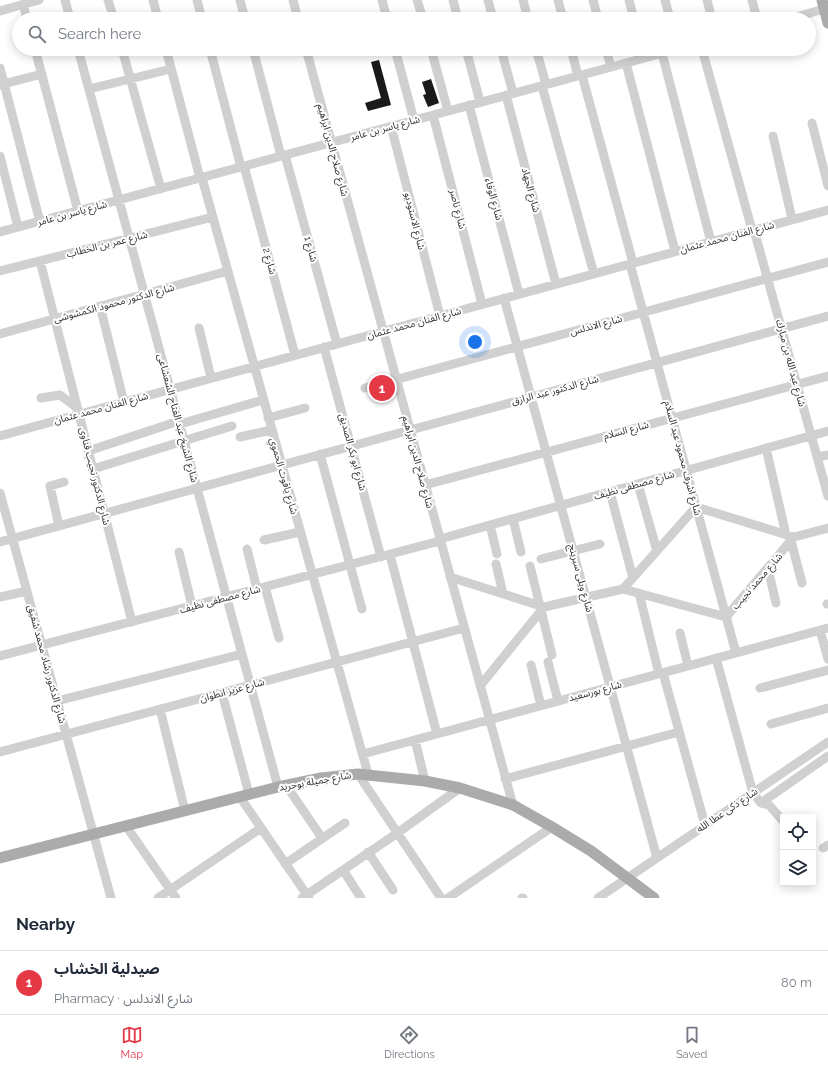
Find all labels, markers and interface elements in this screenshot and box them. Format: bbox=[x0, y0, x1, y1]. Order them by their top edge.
search box bbox=[12, 12, 816, 56]
icon: search bbox=[26, 23, 48, 45]
text: Search here bbox=[58, 25, 141, 43]
street label: شارع صلاح الدين ابراهيم bbox=[313, 103, 351, 198]
street label: شارع ياسر بن عامر bbox=[348, 113, 422, 145]
street label: شارع الجهاد bbox=[518, 166, 542, 214]
street label: شارع الوفاء bbox=[481, 177, 505, 222]
street label: شارع ناصر bbox=[446, 187, 468, 231]
street label: شارع الاستوديو bbox=[401, 191, 428, 252]
street label: شارع ياسر بن عامر bbox=[35, 198, 109, 230]
street label: شارع الفنان محمد عثمان bbox=[679, 219, 776, 257]
street label: شارع عمر بن الخطاب bbox=[65, 229, 149, 261]
street label: شارع 1 bbox=[300, 235, 320, 264]
street label: شارع 2 bbox=[259, 246, 279, 276]
street label: شارع الدكتور محمود الكمشوشى bbox=[52, 281, 176, 326]
street label: شارع الفنان محمد عثمان bbox=[366, 305, 463, 343]
street label: شارع الاندلس bbox=[569, 313, 624, 339]
street label: شارع عبد الله بن مبارك bbox=[772, 318, 808, 409]
your location bbox=[465, 332, 485, 352]
street label: شارع الشيخ عبد الفتاح الشعشاعى bbox=[154, 353, 201, 484]
pin: 1 bbox=[369, 373, 395, 403]
street label: شارع الدكتور عبد الرازق bbox=[510, 373, 600, 409]
street label: شارع الفنان محمد عثمان bbox=[53, 390, 150, 428]
street label: شارع اشرف محمود عبد السلام bbox=[659, 399, 704, 518]
street label: شارع ابو بكر الصديق bbox=[335, 412, 369, 492]
street label: شارع صلاح الدين ابراهيم bbox=[398, 415, 436, 510]
street label: شارع السلام bbox=[602, 419, 651, 444]
street label: شارع الدكتور نجيب قناوى bbox=[76, 426, 113, 527]
street label: شارع ياقوت الحموي bbox=[266, 436, 300, 516]
street label: شارع مصطفى نظيف bbox=[592, 468, 676, 504]
street label: شارع ويلى سبرينج bbox=[565, 543, 595, 614]
street label: شارع محمد نجيب bbox=[730, 550, 786, 613]
street label: شارع مصطفى نظيف bbox=[178, 583, 262, 617]
street label: شارع الدكتور رشاد محمد شفيق bbox=[24, 603, 68, 725]
street label: شارع عزيز انطوان bbox=[199, 676, 266, 706]
street label: شارع بورسعيد bbox=[567, 679, 624, 705]
street label: شارع جميلة بوحريد bbox=[278, 769, 352, 795]
street label: شارع ذكى عطا الله bbox=[694, 785, 761, 836]
map controls bbox=[780, 814, 816, 886]
button: locate bbox=[780, 814, 816, 850]
button: layers bbox=[780, 850, 816, 886]
text: Nearby bbox=[16, 914, 75, 934]
text: صيدلية الخشاب bbox=[54, 960, 160, 978]
text: 1 bbox=[26, 975, 32, 990]
text: 80 m bbox=[781, 975, 812, 990]
text: Pharmacy · شارع الاندلس bbox=[54, 991, 193, 1006]
tab: Map bbox=[121, 1024, 143, 1061]
tab: Directions bbox=[384, 1024, 435, 1061]
tab: Saved bbox=[676, 1024, 707, 1061]

